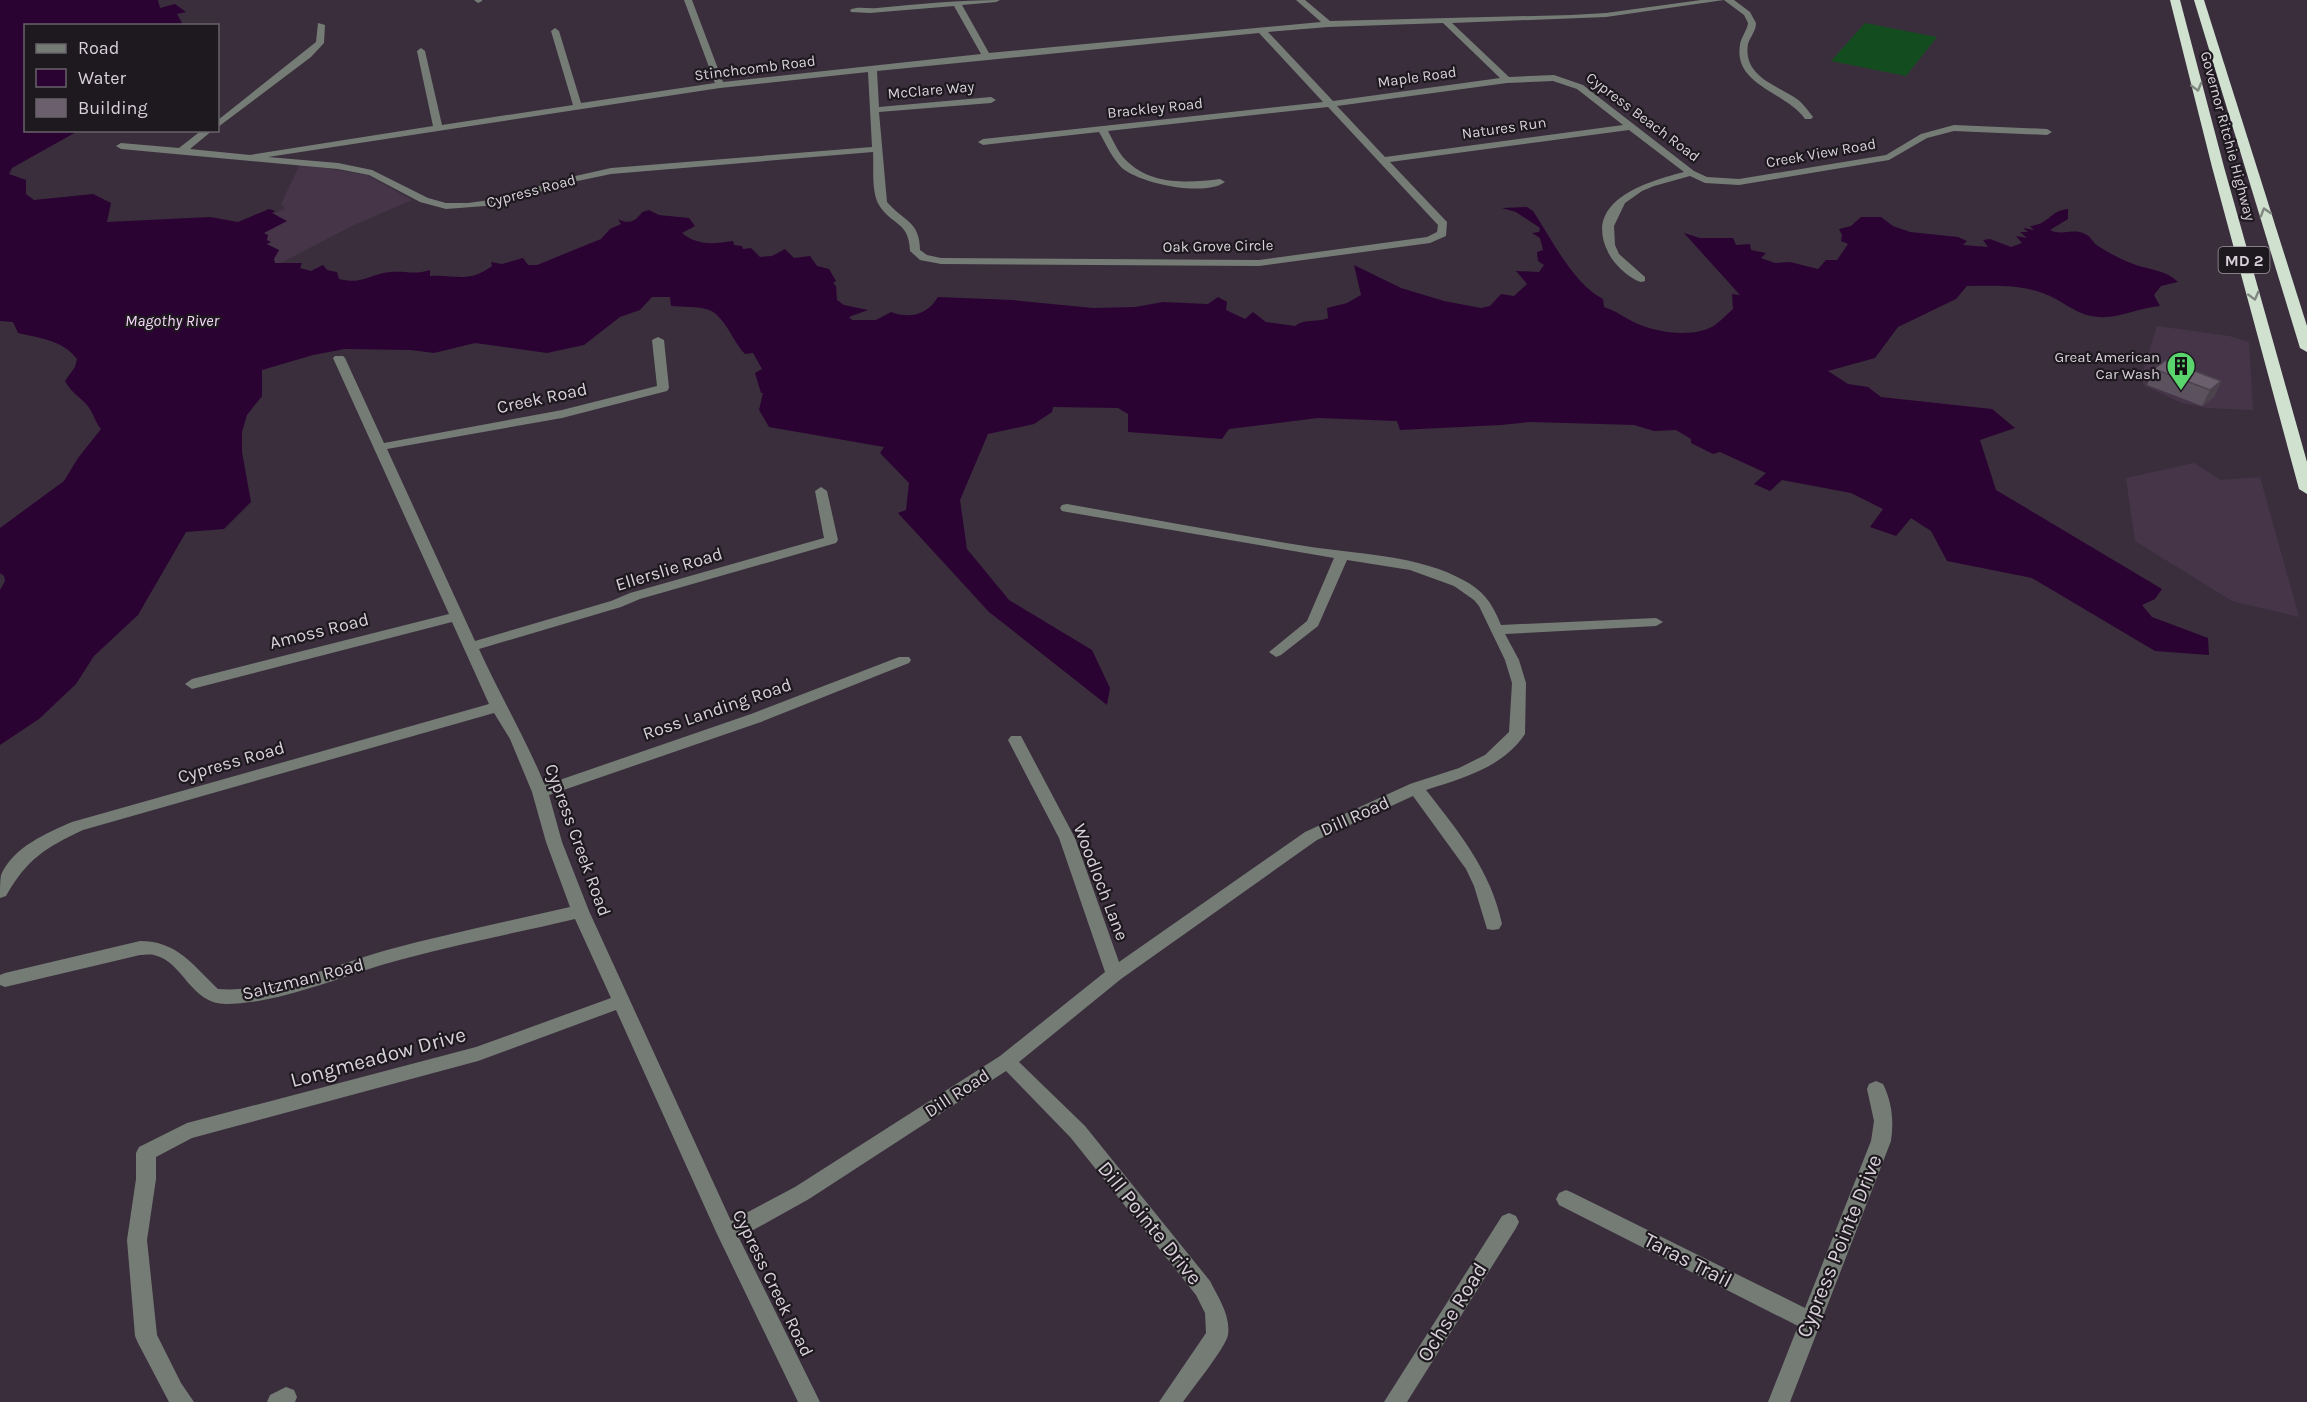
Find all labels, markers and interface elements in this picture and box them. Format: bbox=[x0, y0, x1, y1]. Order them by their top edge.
legend bbox=[24, 24, 219, 132]
text: Road bbox=[78, 37, 119, 59]
street label: Governor Ritchie Highway bbox=[2197, 49, 2259, 223]
street label: Stinchcomb Road bbox=[693, 52, 817, 84]
street label: Maple Road bbox=[1376, 63, 1458, 91]
text: Water bbox=[78, 67, 126, 89]
street label: Cypress Beach Road bbox=[1583, 68, 1703, 166]
street label: McClare Way bbox=[887, 77, 975, 103]
one-way arrow bbox=[2190, 82, 2202, 92]
street label: Brackley Road bbox=[1106, 94, 1204, 122]
text: Building bbox=[78, 97, 148, 119]
street label: Natures Run bbox=[1461, 113, 1547, 143]
street label: Creek View Road bbox=[1764, 134, 1878, 172]
street label: Cypress Road bbox=[484, 170, 578, 212]
one-way arrow bbox=[2260, 207, 2273, 218]
street label: Oak Grove Circle bbox=[1162, 236, 1274, 256]
road number: MD 2 bbox=[2218, 247, 2270, 273]
one-way arrow bbox=[2246, 291, 2259, 301]
water label: Magothy River bbox=[125, 311, 220, 330]
place label: Great American Car Wash bbox=[2054, 348, 2160, 383]
building icon: Great American Car Wash bbox=[2165, 350, 2197, 392]
street label: Creek Road bbox=[495, 378, 589, 418]
street label: Ellerslie Road bbox=[613, 542, 725, 596]
street label: Amoss Road bbox=[267, 608, 371, 654]
street label: Ross Landing Road bbox=[640, 673, 794, 745]
street label: Cypress Road bbox=[175, 736, 287, 788]
street label: Cypress Creek Road bbox=[540, 761, 616, 919]
street label: Dill Road bbox=[1317, 791, 1393, 841]
street label: Woodloch Lane bbox=[1069, 820, 1133, 944]
street label: Saltzman Road bbox=[240, 953, 366, 1005]
street label: Longmeadow Drive bbox=[287, 1022, 469, 1092]
street label: Dill Road bbox=[920, 1064, 994, 1122]
street label: Cypress Pointe Drive bbox=[1791, 1151, 1887, 1341]
street label: Dill Pointe Drive bbox=[1093, 1157, 1207, 1289]
street label: Cypress Creek Road bbox=[728, 1206, 818, 1360]
street label: Taras Trail bbox=[1640, 1228, 1736, 1292]
street label: Ochse Road bbox=[1412, 1258, 1492, 1366]

